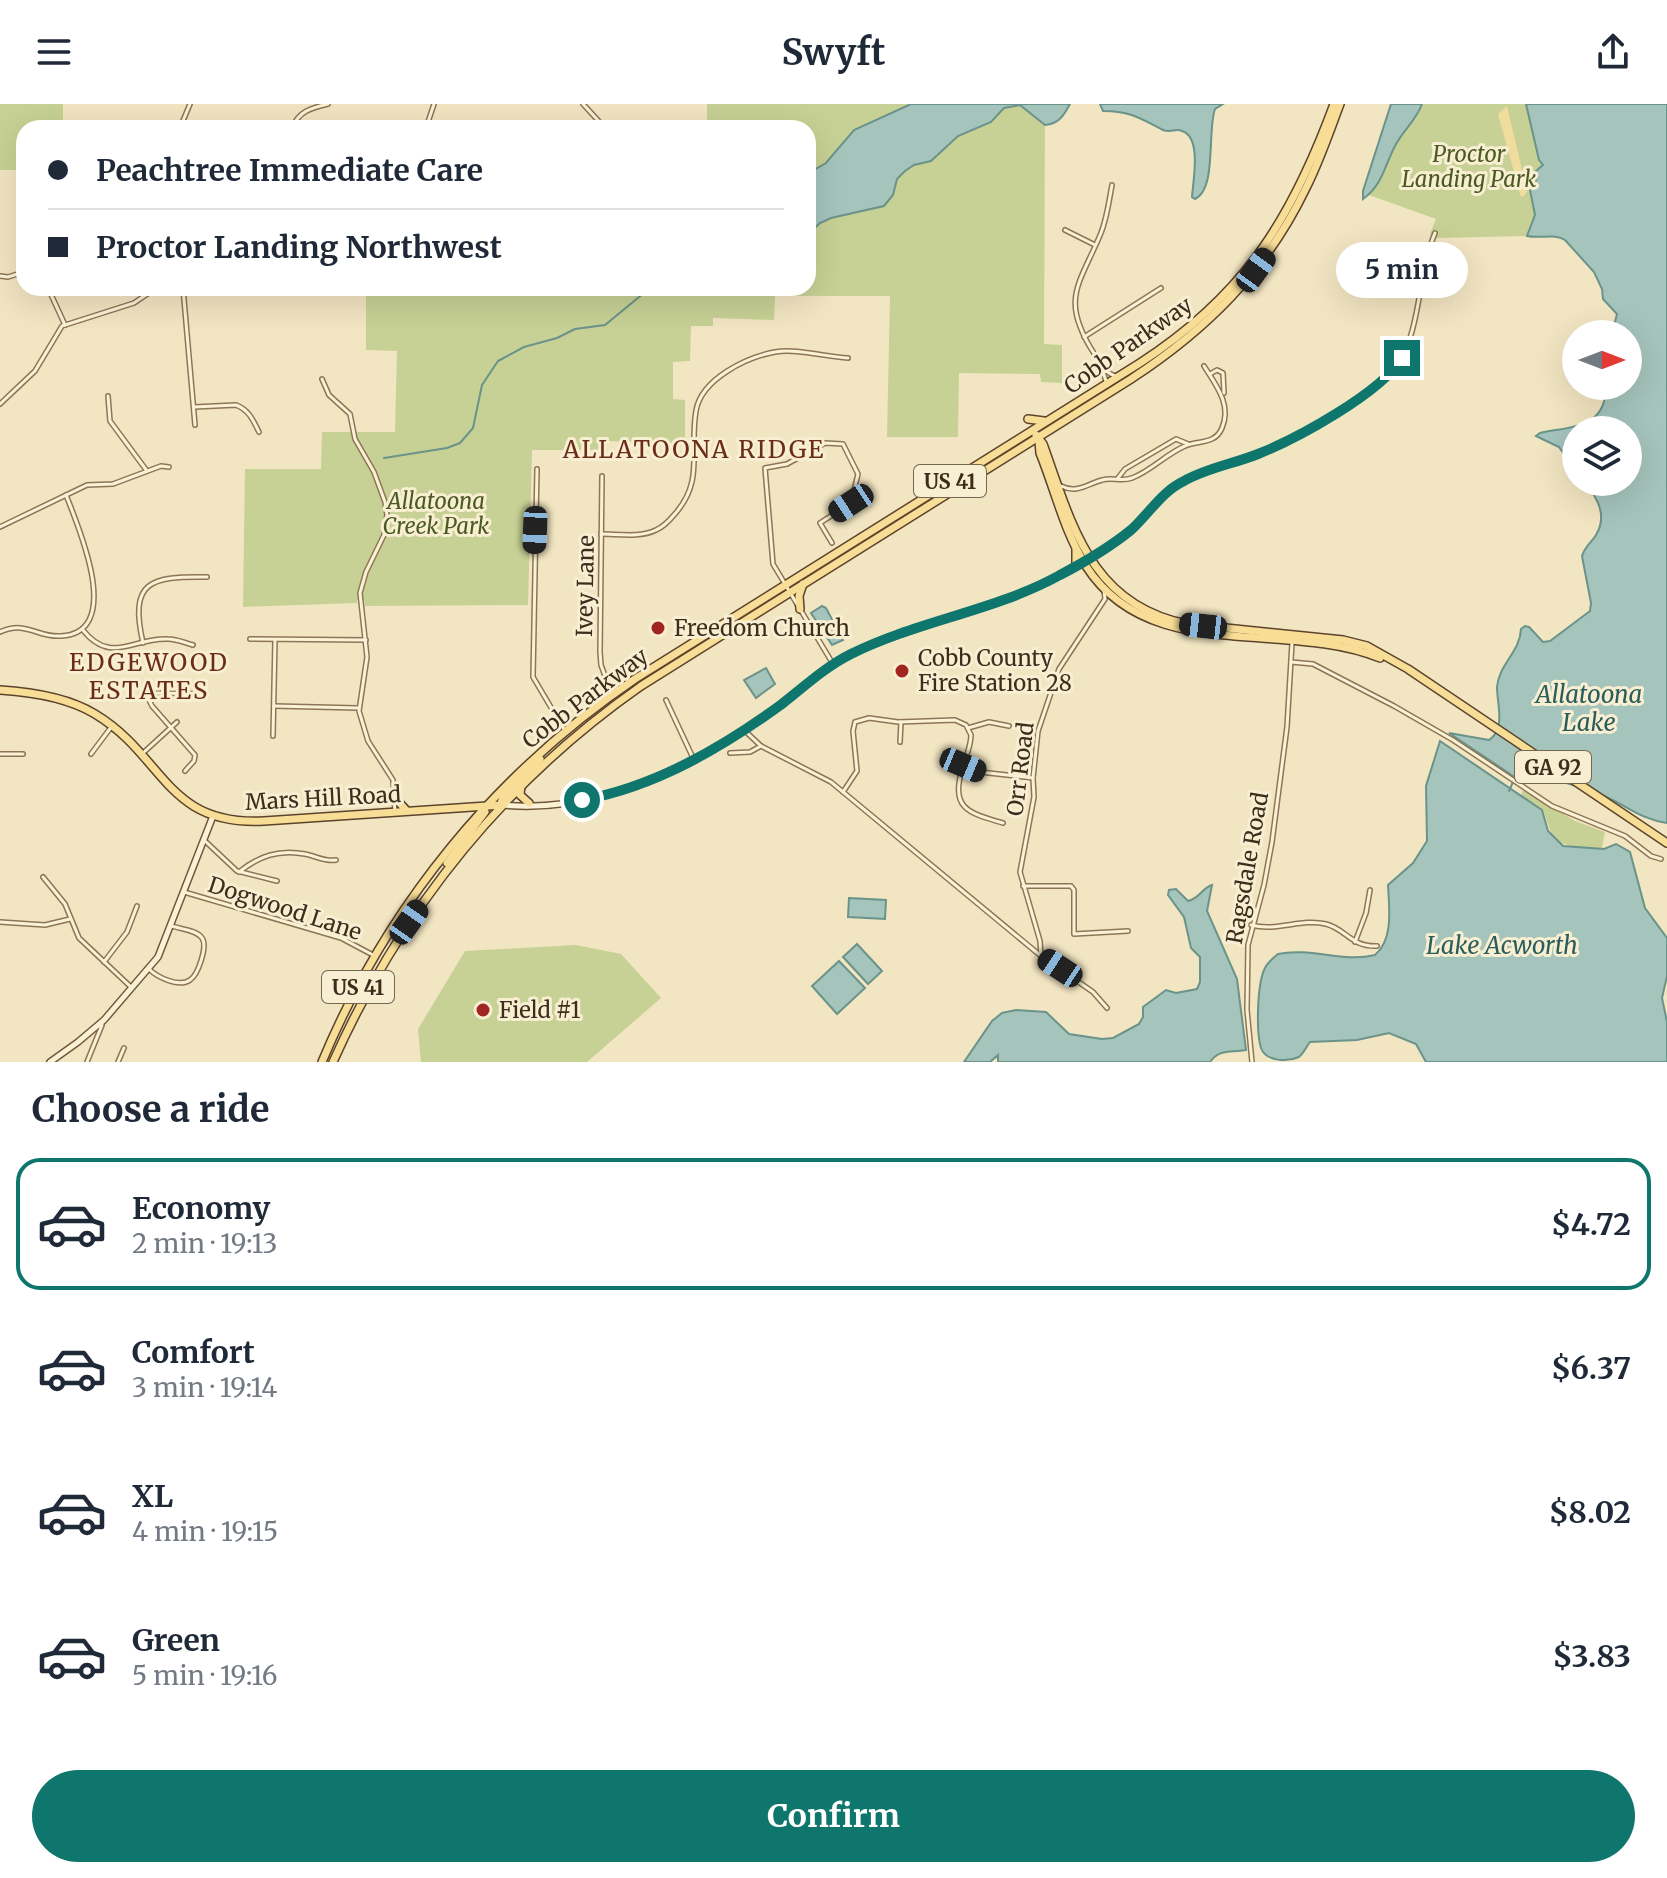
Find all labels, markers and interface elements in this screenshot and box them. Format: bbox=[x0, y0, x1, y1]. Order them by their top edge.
icon: menu bbox=[32, 30, 76, 74]
text: Swyft bbox=[781, 30, 886, 75]
icon: share bbox=[1591, 30, 1635, 74]
park label: Proctor Landing Park bbox=[1402, 140, 1536, 193]
text: Peachtree Immediate Care bbox=[96, 151, 483, 189]
text: Proctor Landing Northwest bbox=[96, 228, 502, 266]
callout: 5 min bbox=[1336, 242, 1468, 298]
car bbox=[1232, 244, 1280, 296]
text: 5 min bbox=[1365, 253, 1439, 286]
street label: Cobb Parkway bbox=[1058, 290, 1198, 400]
north arrow bbox=[1562, 320, 1642, 400]
map controls bbox=[1562, 320, 1642, 496]
route end bbox=[1384, 340, 1420, 376]
button: layers bbox=[1562, 416, 1642, 496]
district label: ALLATOONA RIDGE bbox=[562, 434, 825, 465]
road number: US 41 bbox=[914, 465, 986, 497]
car bbox=[824, 480, 878, 526]
park label: Allatoona Creek Park bbox=[383, 487, 489, 540]
car bbox=[522, 506, 548, 554]
street label: Ivey Lane bbox=[570, 535, 600, 637]
car bbox=[1178, 612, 1228, 640]
place label: Freedom Church bbox=[674, 614, 850, 642]
marker: Freedom Church bbox=[649, 619, 667, 637]
street label: Cobb Parkway bbox=[517, 642, 654, 754]
place label: Cobb County Fire Station 28 bbox=[918, 644, 1072, 697]
district label: EDGEWOOD ESTATES bbox=[69, 647, 229, 706]
marker: Cobb County Fire Station 28 bbox=[893, 662, 911, 680]
water label: Allatoona Lake bbox=[1534, 679, 1642, 738]
street label: Orr Road bbox=[1000, 720, 1040, 818]
car bbox=[936, 745, 990, 785]
road number: GA 92 bbox=[1515, 751, 1591, 783]
street label: Mars Hill Road bbox=[244, 780, 402, 816]
route start bbox=[564, 782, 600, 818]
street label: Ragsdale Road bbox=[1220, 790, 1274, 946]
street label: Dogwood Lane bbox=[205, 870, 365, 946]
car bbox=[385, 895, 433, 949]
water label: Lake Acworth bbox=[1426, 930, 1578, 961]
car bbox=[1033, 945, 1087, 991]
road number: US 41 bbox=[322, 971, 394, 1003]
place label: Field #1 bbox=[499, 996, 580, 1024]
marker: Field #1 bbox=[474, 1001, 492, 1019]
text: Choose a ride bbox=[32, 1087, 269, 1132]
icon: car bbox=[36, 1188, 108, 1260]
text: Economy bbox=[132, 1189, 270, 1227]
text: $4.72 bbox=[1551, 1205, 1631, 1243]
text: 2 min · 19:13 bbox=[132, 1227, 277, 1260]
icon: car bbox=[36, 1332, 108, 1404]
text: Comfort bbox=[132, 1333, 255, 1371]
text: $6.37 bbox=[1551, 1349, 1631, 1387]
text: 3 min · 19:14 bbox=[132, 1371, 277, 1404]
icon: car bbox=[36, 1476, 108, 1548]
text: XL bbox=[132, 1477, 173, 1515]
text: $8.02 bbox=[1549, 1493, 1631, 1531]
text: 4 min · 19:15 bbox=[132, 1515, 278, 1548]
icon: car bbox=[36, 1620, 108, 1692]
text: Green bbox=[132, 1621, 220, 1659]
text: $3.83 bbox=[1553, 1637, 1631, 1675]
text: 5 min · 19:16 bbox=[132, 1659, 278, 1692]
button: Confirm bbox=[32, 1770, 1635, 1862]

